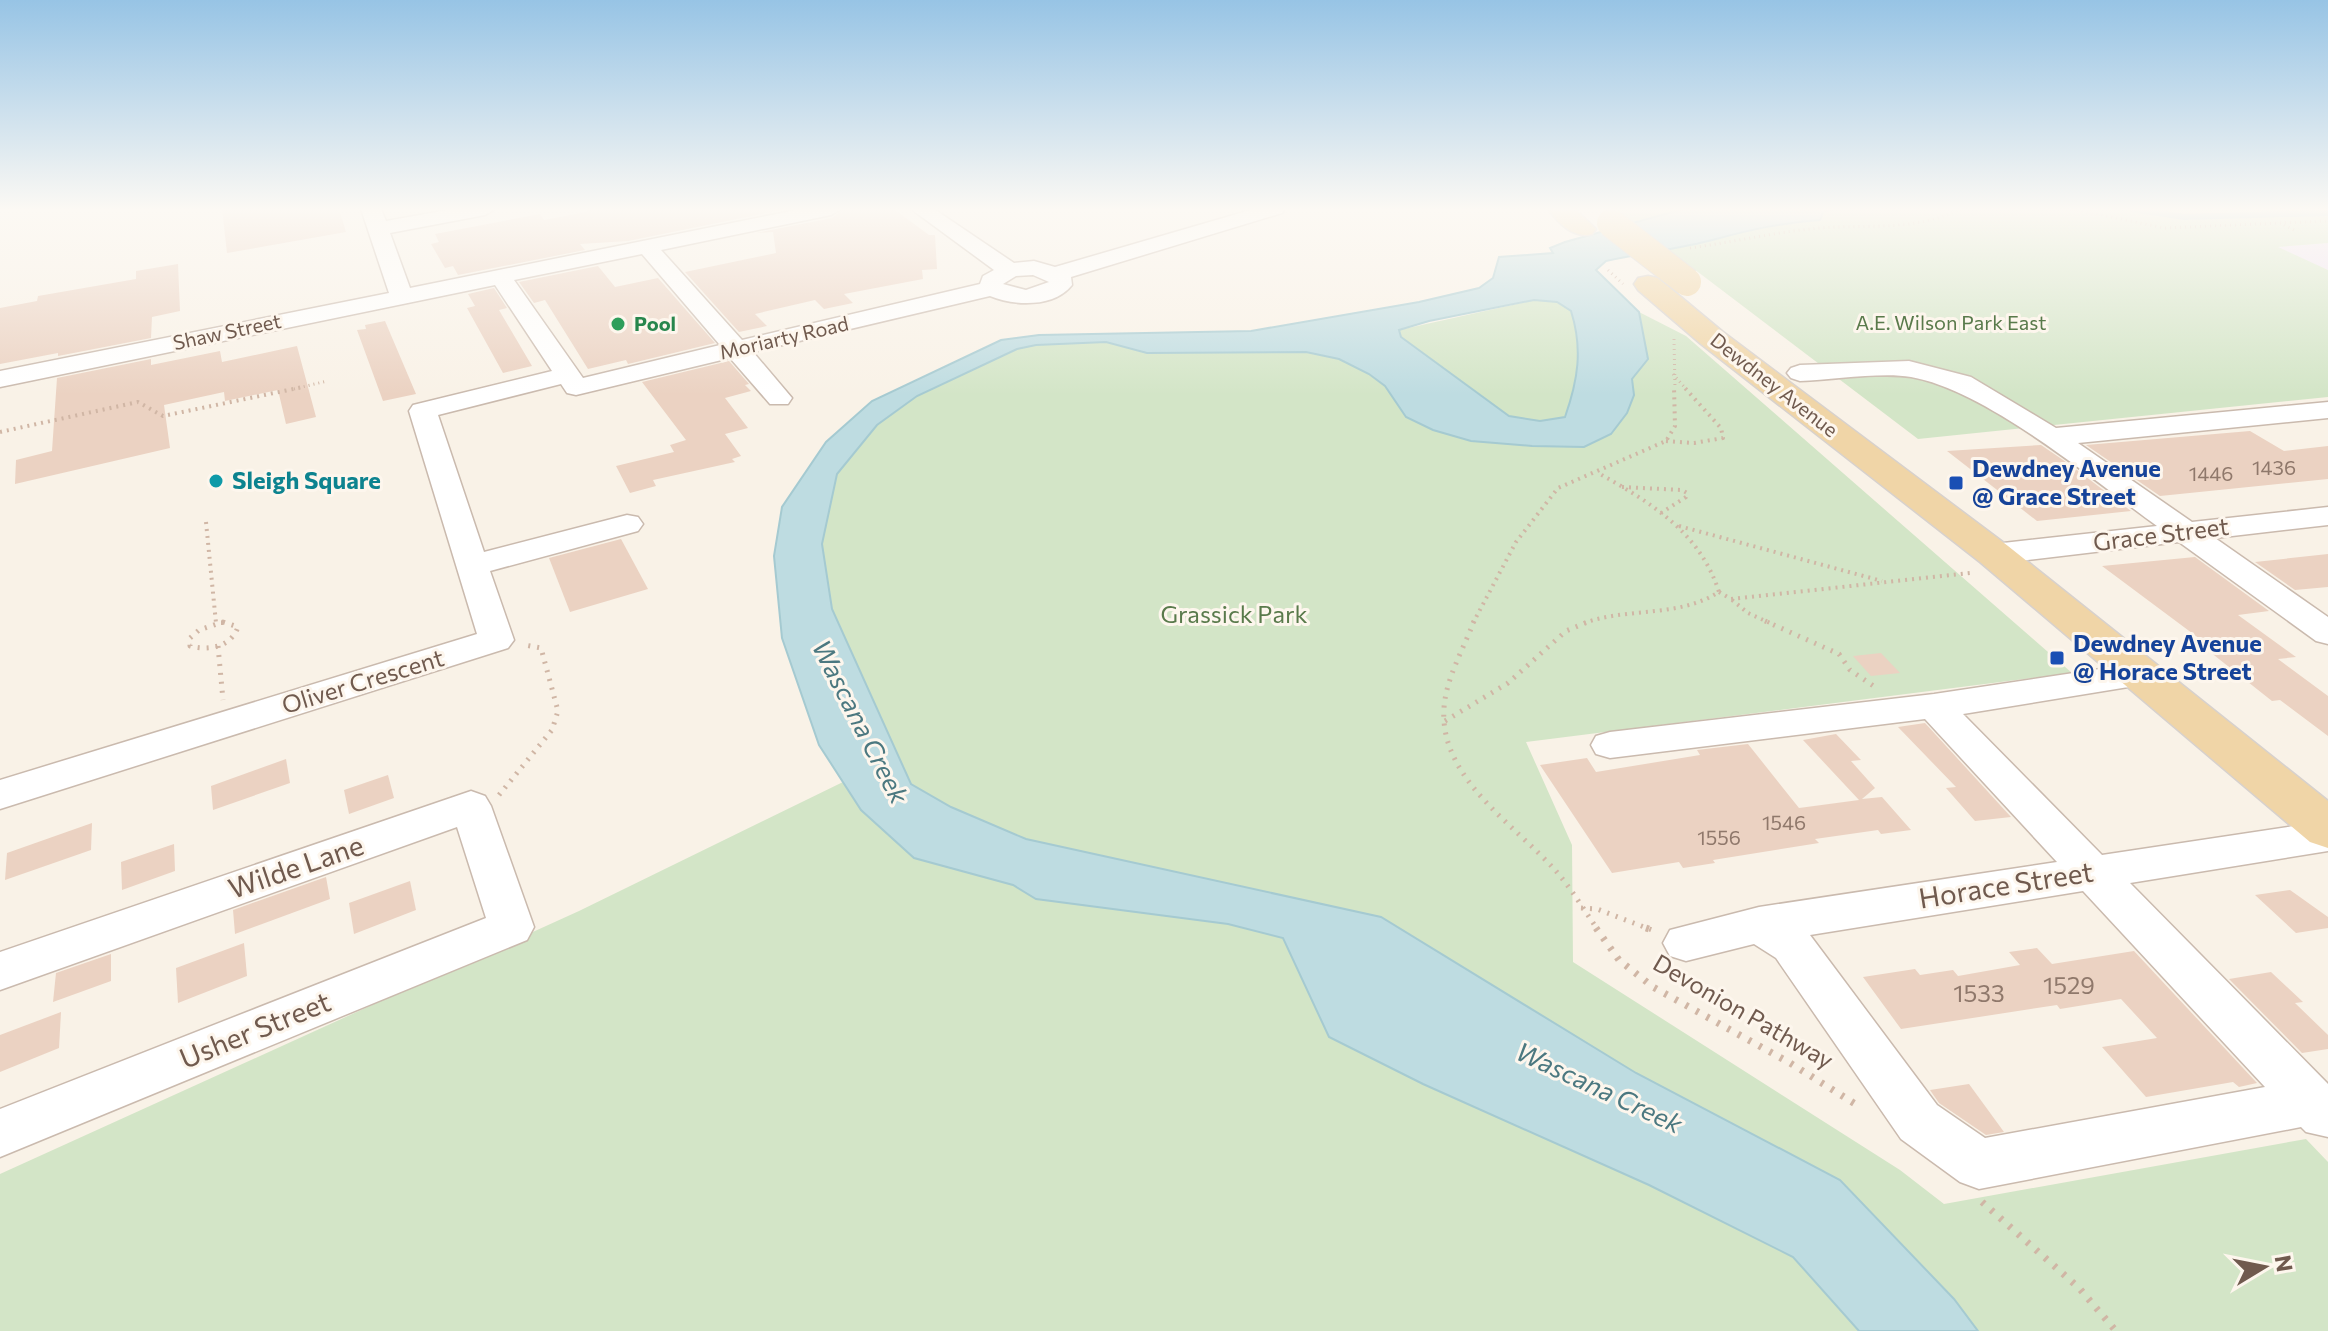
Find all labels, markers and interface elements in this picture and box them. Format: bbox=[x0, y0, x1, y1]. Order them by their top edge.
street label: Shaw Street bbox=[171, 308, 283, 354]
park label: A.E. Wilson Park East bbox=[1855, 310, 2047, 334]
place label: Pool bbox=[634, 311, 676, 335]
street label: Moriarty Road bbox=[717, 311, 851, 364]
marker: Pool bbox=[609, 315, 627, 333]
street label: Dewdney Avenue bbox=[1706, 327, 1843, 441]
place label: Dewdney Avenue @ Grace Street bbox=[1972, 453, 2161, 510]
house number: 1436 bbox=[2252, 455, 2296, 479]
house number: 1446 bbox=[2189, 461, 2233, 485]
place label: Sleigh Square bbox=[232, 465, 381, 494]
marker: Sleigh Square bbox=[207, 472, 225, 490]
marker: Dewdney Avenue @ Grace Street bbox=[1947, 474, 1965, 492]
street label: Grace Street bbox=[2091, 511, 2230, 556]
park label: Grassick Park bbox=[1160, 599, 1308, 628]
place label: Dewdney Avenue @ Horace Street bbox=[2073, 628, 2262, 685]
water label: Wascana Creek bbox=[807, 634, 916, 809]
street label: Oliver Crescent bbox=[278, 642, 447, 719]
marker: Dewdney Avenue @ Horace Street bbox=[2048, 649, 2066, 667]
house number: 1546 bbox=[1762, 810, 1806, 834]
house number: 1556 bbox=[1697, 825, 1741, 849]
street label: Wilde Lane bbox=[224, 827, 368, 905]
street label: Horace Street bbox=[1916, 853, 2096, 915]
street label: Devonion Pathway bbox=[1648, 947, 1839, 1074]
house number: 1529 bbox=[2043, 970, 2095, 999]
house number: 1533 bbox=[1953, 978, 2005, 1007]
street label: Usher Street bbox=[174, 983, 335, 1075]
water label: Wascana Creek bbox=[1512, 1035, 1688, 1139]
north arrow bbox=[2224, 1227, 2304, 1307]
text: N bbox=[2269, 1253, 2299, 1274]

